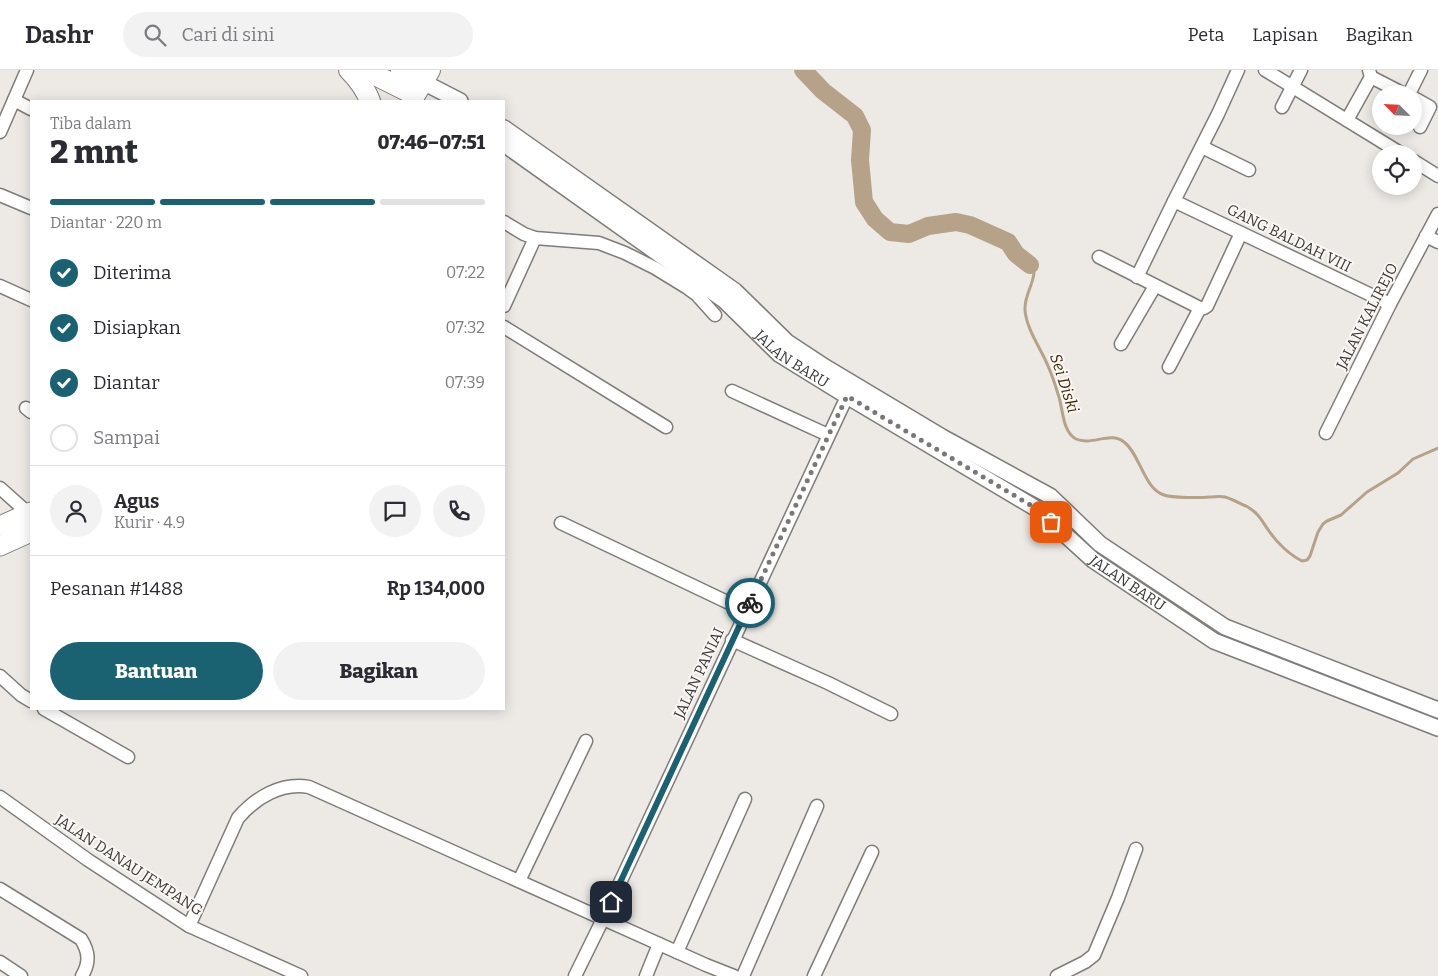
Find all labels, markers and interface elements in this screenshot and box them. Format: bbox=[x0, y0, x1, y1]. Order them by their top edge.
search box bbox=[123, 12, 473, 57]
text: Dashr bbox=[25, 21, 93, 49]
icon: search bbox=[141, 21, 169, 49]
text: Cari di sini bbox=[181, 23, 274, 46]
text: Peta bbox=[1188, 24, 1224, 46]
text: Lapisan bbox=[1252, 24, 1318, 46]
text: Bagikan bbox=[1346, 24, 1413, 46]
north arrow bbox=[1372, 85, 1422, 135]
map controls bbox=[1372, 85, 1422, 195]
text: Tiba dalam bbox=[50, 114, 131, 133]
text: 07:46–07:51 bbox=[378, 131, 485, 154]
text: 2 mnt bbox=[50, 133, 138, 171]
button: locate bbox=[1372, 145, 1422, 195]
street label: GANG BALDAH VIII bbox=[1224, 200, 1354, 276]
text: Diantar · 220 m bbox=[50, 213, 162, 232]
icon: check bbox=[50, 259, 78, 287]
street label: JALAN KALIREJO bbox=[1332, 260, 1402, 373]
text: Diterima bbox=[93, 261, 171, 284]
text: 07:22 bbox=[446, 263, 485, 282]
icon: check bbox=[50, 314, 78, 342]
text: Disiapkan bbox=[93, 316, 181, 339]
text: 07:32 bbox=[446, 318, 485, 337]
street label: JALAN BARU bbox=[750, 325, 832, 392]
water label: Sei Diski bbox=[1046, 351, 1083, 416]
icon: check bbox=[50, 369, 78, 397]
text: Diantar bbox=[93, 371, 160, 394]
text: 07:39 bbox=[445, 373, 485, 392]
text: Sampai bbox=[93, 426, 160, 449]
button: person bbox=[50, 485, 102, 537]
button: chat bbox=[369, 485, 421, 537]
button: phone bbox=[433, 485, 485, 537]
text: Agus bbox=[114, 490, 159, 513]
pin bbox=[1030, 501, 1072, 543]
icon: bag bbox=[1037, 508, 1065, 536]
text: Kurir · 4.9 bbox=[114, 513, 185, 532]
street label: JALAN BARU bbox=[1084, 551, 1169, 615]
text: Pesanan #1488 bbox=[50, 577, 183, 600]
text: Rp 134,000 bbox=[387, 577, 485, 600]
courier bbox=[725, 578, 775, 628]
icon: bike bbox=[736, 589, 764, 617]
street label: JALAN PANIAI bbox=[670, 625, 728, 722]
button: Bantuan bbox=[50, 642, 263, 700]
button: Bagikan bbox=[273, 642, 485, 700]
street label: JALAN DANAU JEMPANG bbox=[51, 810, 206, 919]
pin bbox=[590, 881, 632, 923]
icon: home bbox=[597, 888, 625, 916]

